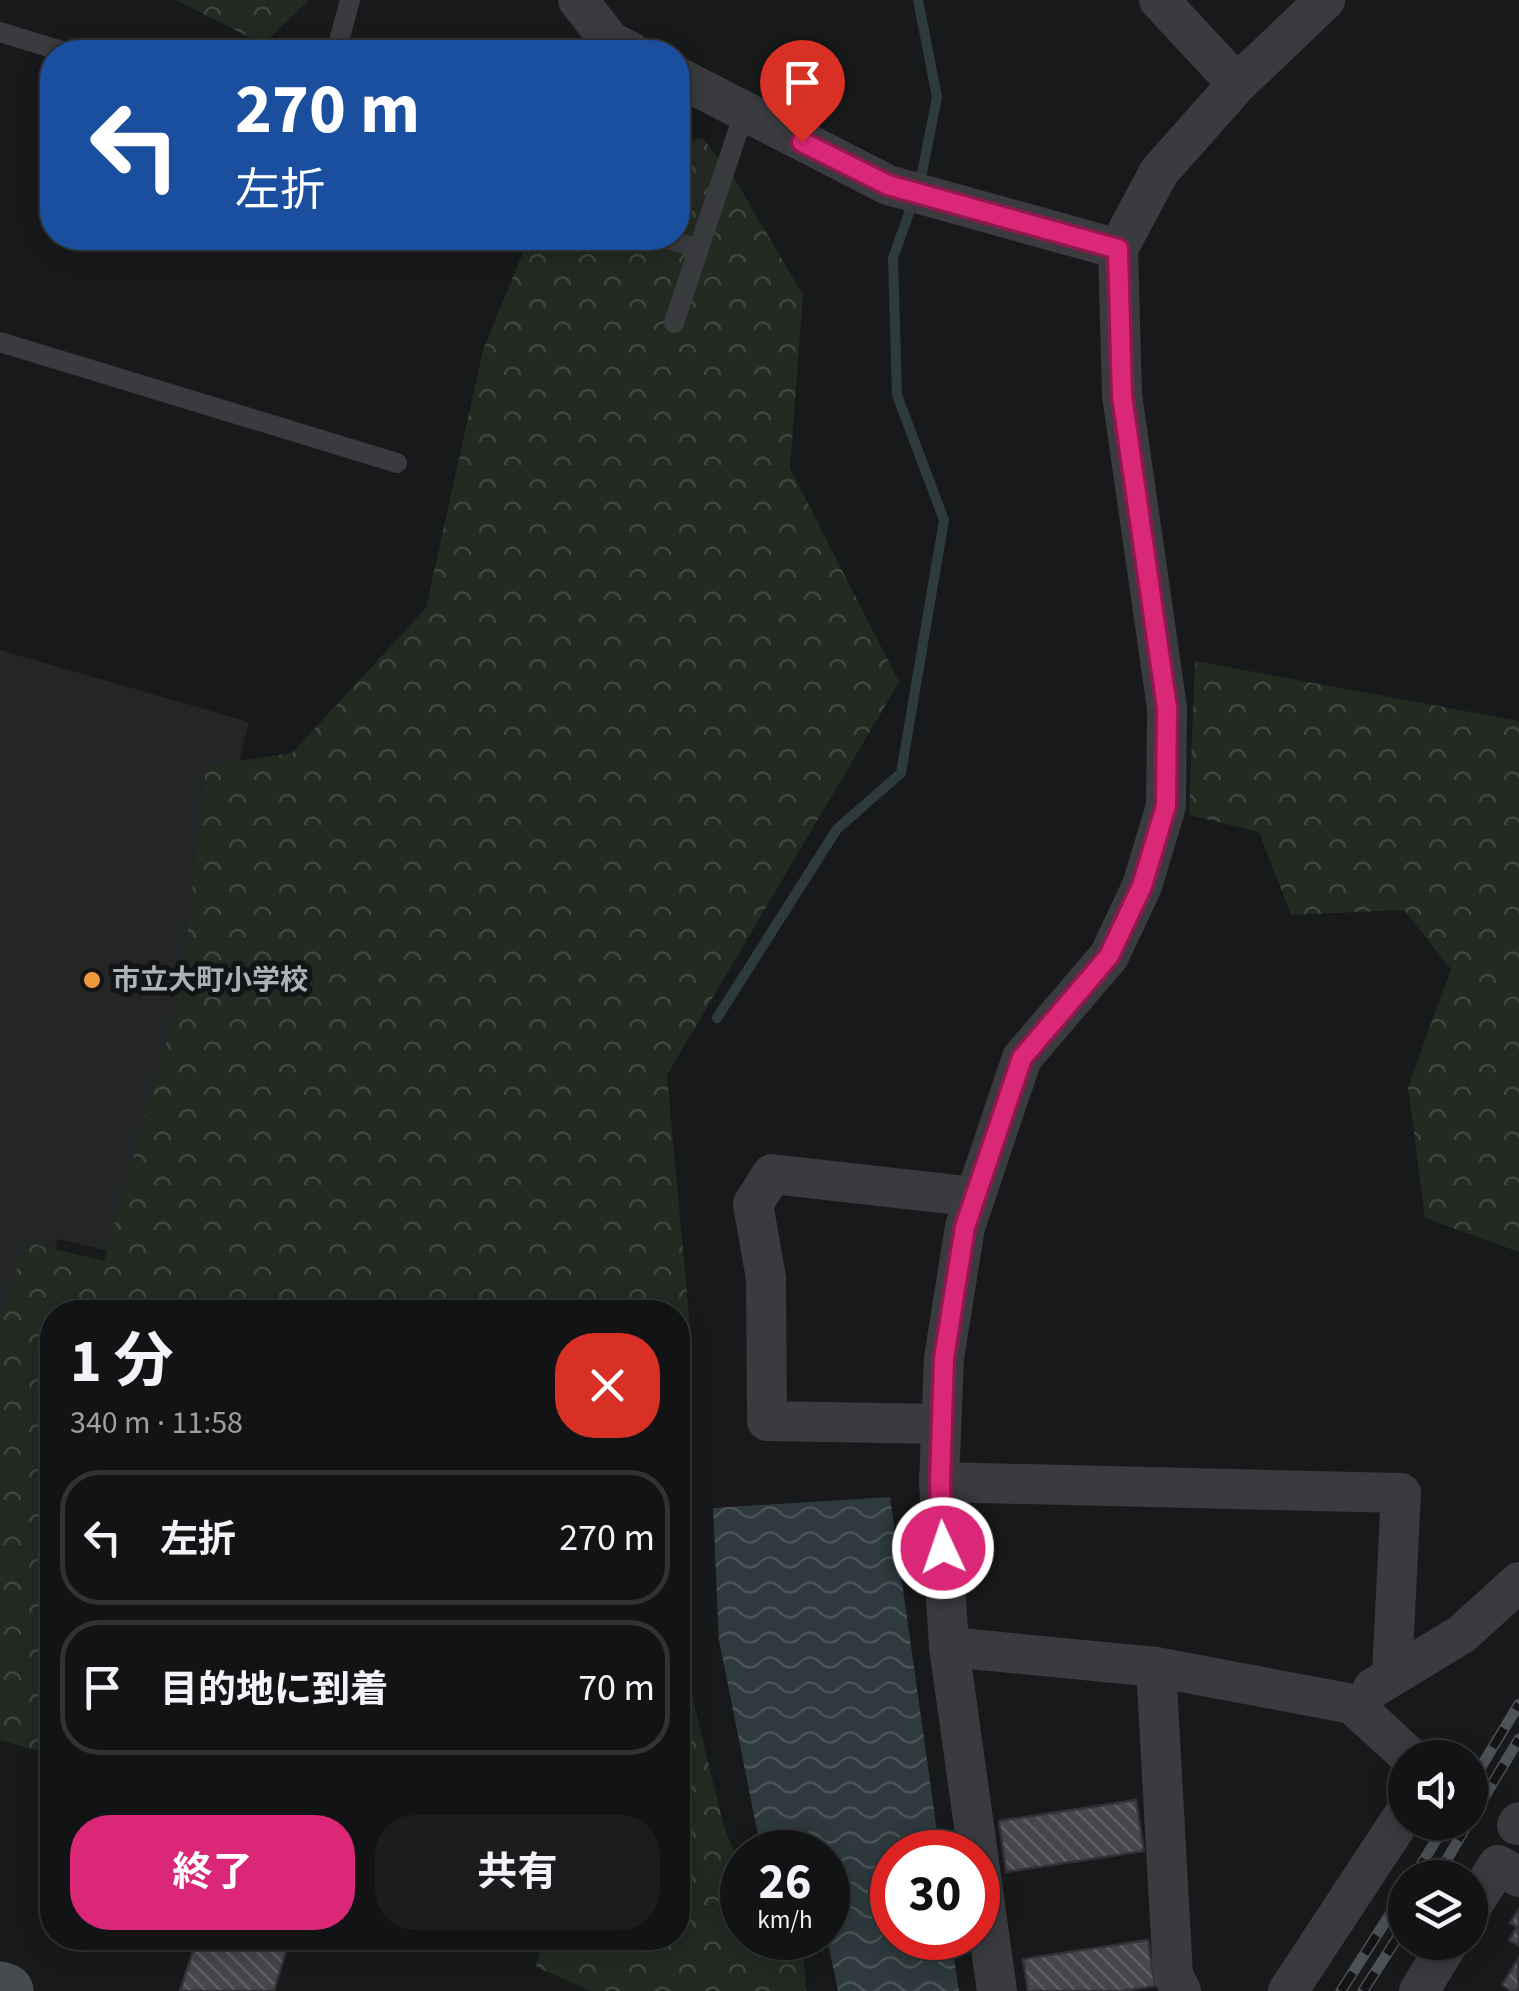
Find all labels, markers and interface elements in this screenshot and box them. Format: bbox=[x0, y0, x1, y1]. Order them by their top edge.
pin bbox=[760, 40, 845, 143]
icon: arrive bbox=[775, 55, 830, 110]
text: 270 m bbox=[235, 60, 420, 160]
icon: left bbox=[70, 80, 200, 210]
text: 左折 bbox=[235, 159, 325, 223]
place label: 市立大町小学校 bbox=[112, 960, 308, 1000]
marker: 市立大町小学校 bbox=[81, 969, 103, 991]
text: 1 分 bbox=[70, 1320, 174, 1405]
button: close bbox=[555, 1333, 660, 1438]
text: 340 m · 11:58 bbox=[70, 1400, 243, 1446]
position arrow bbox=[891, 1496, 995, 1600]
icon: left bbox=[75, 1510, 130, 1565]
text: 270 m bbox=[559, 1511, 655, 1565]
text: 左折 bbox=[160, 1513, 236, 1567]
icon: arrive bbox=[75, 1660, 130, 1715]
text: 70 m bbox=[578, 1661, 655, 1715]
text: 目的地に到着 bbox=[160, 1663, 388, 1717]
map controls bbox=[1388, 1740, 1488, 1960]
button: sound bbox=[1388, 1740, 1488, 1840]
button: 終了 bbox=[70, 1815, 355, 1930]
button: 共有 bbox=[375, 1815, 660, 1930]
speed limit sign: 30 bbox=[870, 1830, 1000, 1960]
text: 26 bbox=[759, 1847, 811, 1918]
button: layers bbox=[1388, 1860, 1488, 1960]
text: km/h bbox=[757, 1902, 813, 1938]

